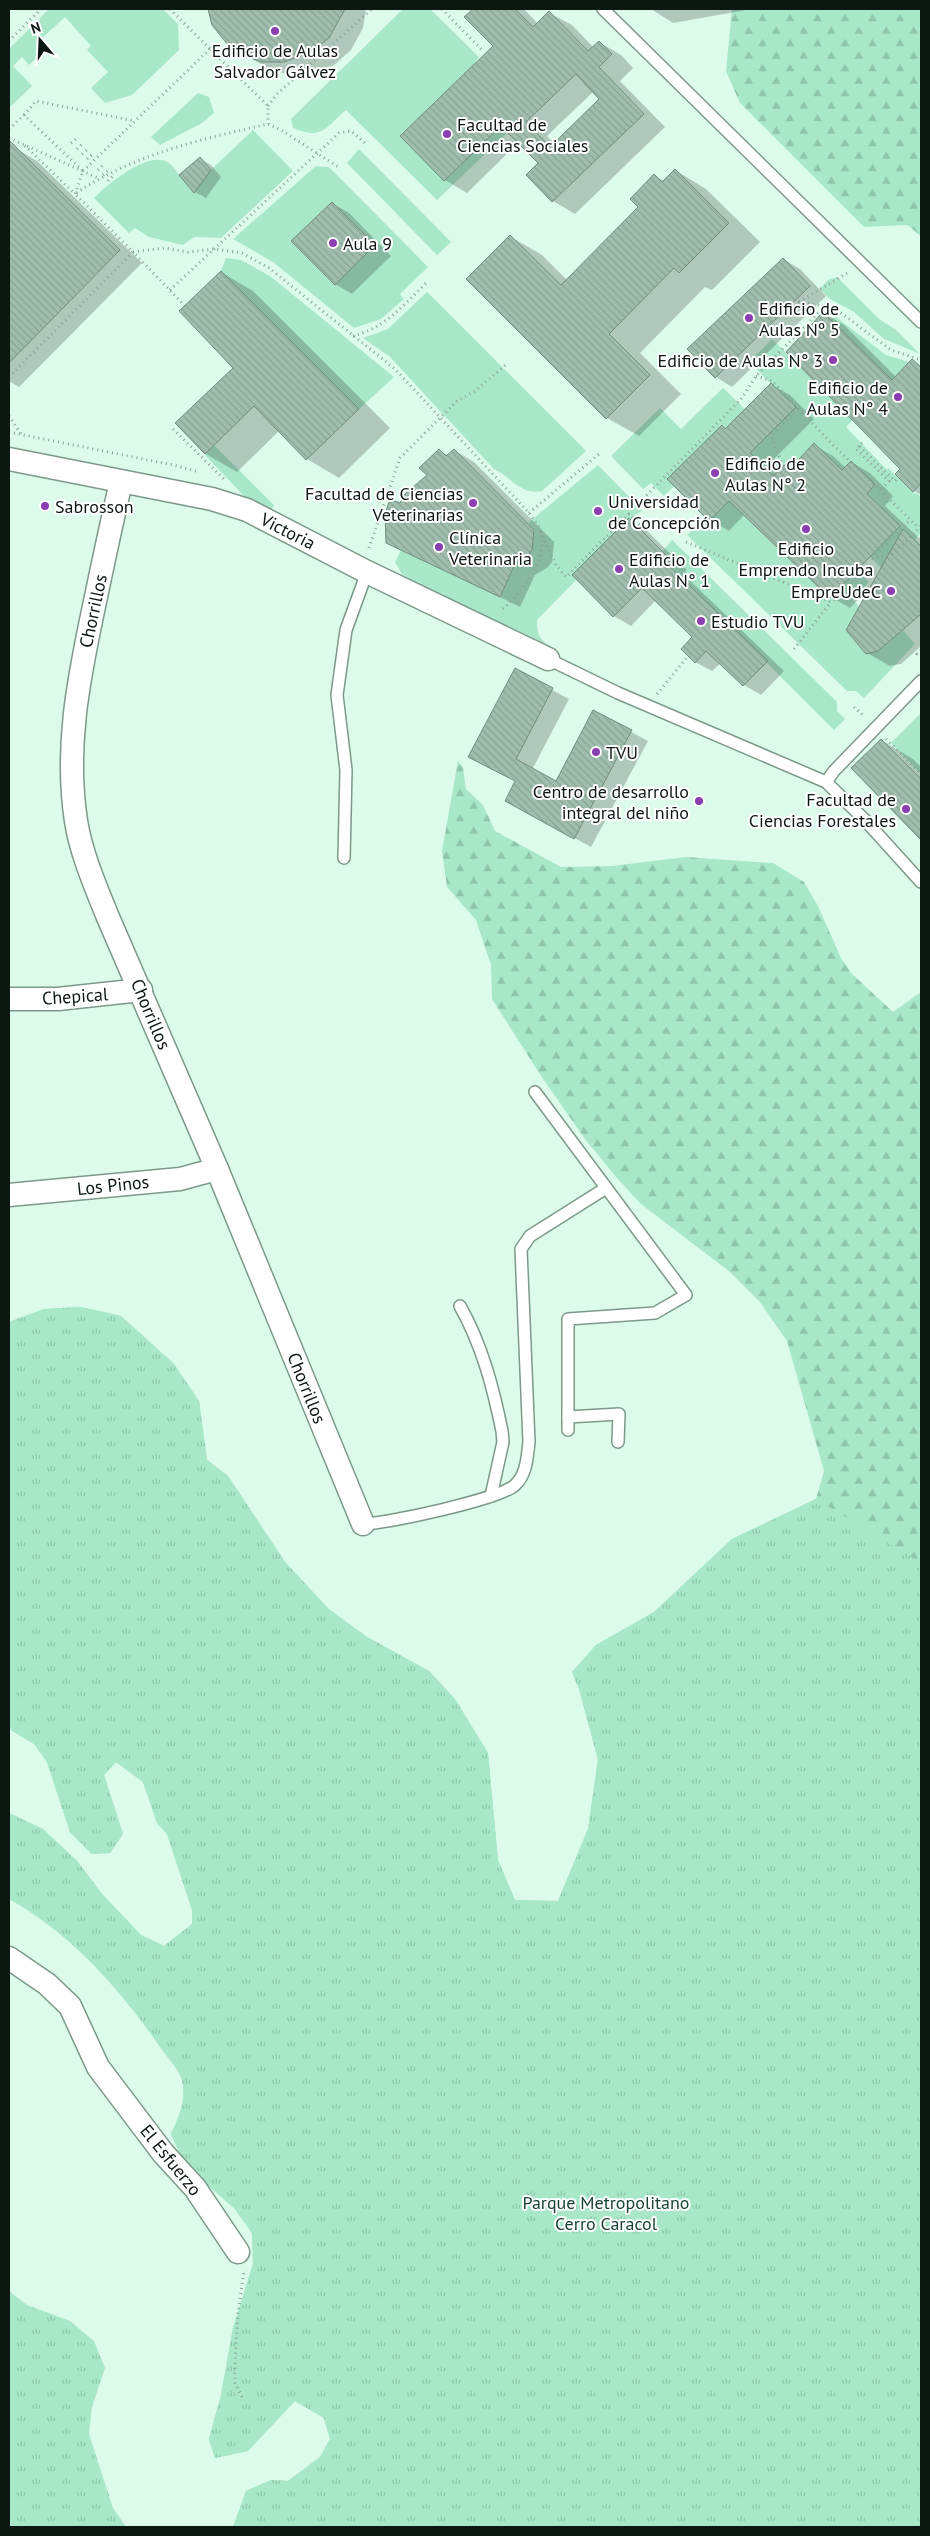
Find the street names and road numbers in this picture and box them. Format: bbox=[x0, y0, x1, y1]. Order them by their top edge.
street label: Victoria bbox=[256, 507, 319, 555]
street label: Chorrillos bbox=[74, 572, 112, 650]
street label: Chorrillos bbox=[126, 975, 176, 1053]
street label: Chepical bbox=[41, 982, 110, 1010]
street label: Los Pinos bbox=[76, 1170, 150, 1200]
street label: Chorrillos bbox=[282, 1349, 332, 1427]
street label: El Esfuerzo bbox=[135, 2120, 207, 2200]

